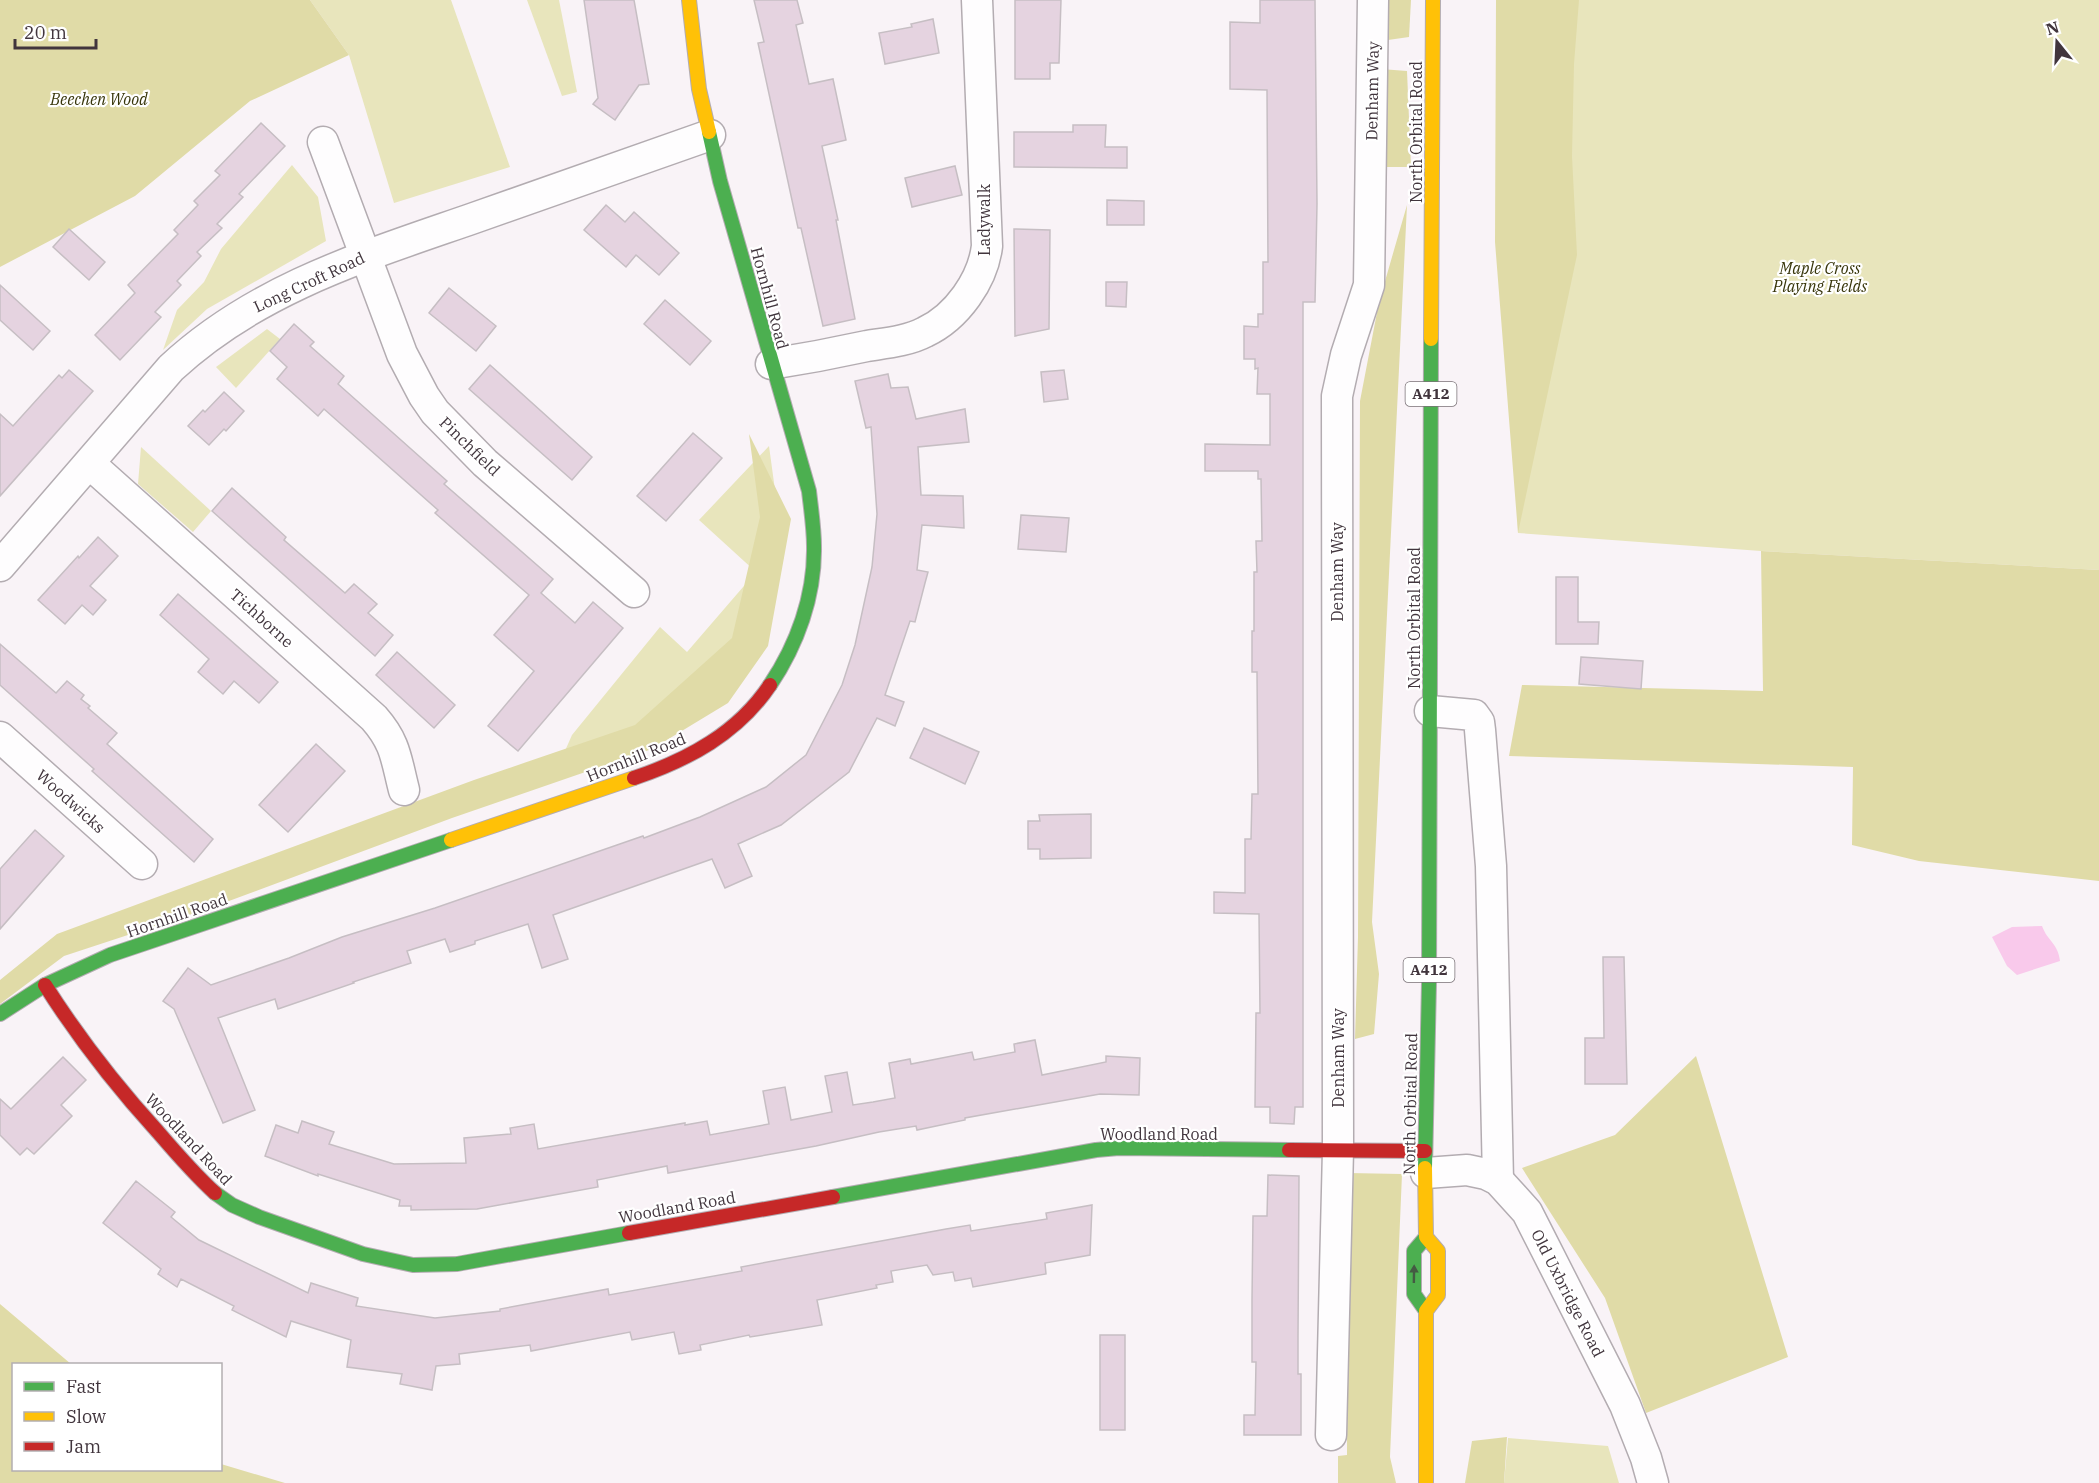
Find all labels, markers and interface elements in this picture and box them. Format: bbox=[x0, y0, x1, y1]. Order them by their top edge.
scale bar bbox=[15, 12, 96, 50]
north arrow bbox=[2027, 12, 2087, 72]
text: N bbox=[2043, 16, 2061, 39]
text: 20 m bbox=[24, 21, 67, 44]
street label: Denham Way bbox=[1361, 41, 1383, 141]
street label: North Orbital Road bbox=[1406, 61, 1426, 203]
park label: Beechen Wood bbox=[49, 89, 148, 109]
street label: Ladywalk bbox=[974, 183, 994, 256]
street label: Hornhill Road bbox=[747, 244, 793, 352]
street label: Long Croft Road bbox=[250, 247, 368, 316]
park label: Maple Cross Playing Fields bbox=[1772, 258, 1867, 296]
road number: A412 bbox=[1406, 382, 1456, 406]
street label: Pinchfield bbox=[435, 412, 505, 480]
street label: Denham Way bbox=[1327, 522, 1347, 622]
street label: North Orbital Road bbox=[1404, 547, 1424, 689]
street label: Tichborne bbox=[226, 584, 298, 652]
street label: Hornhill Road bbox=[583, 728, 689, 786]
street label: Woodwicks bbox=[32, 765, 110, 837]
street label: Hornhill Road bbox=[124, 888, 230, 942]
road number: A412 bbox=[1404, 958, 1454, 982]
street label: Denham Way bbox=[1328, 1008, 1348, 1108]
street label: North Orbital Road bbox=[1399, 1032, 1421, 1175]
street label: Woodland Road bbox=[141, 1089, 237, 1189]
street label: Woodland Road bbox=[1100, 1124, 1218, 1144]
street label: Woodland Road bbox=[617, 1187, 737, 1227]
street label: Old Uxbridge Road bbox=[1527, 1226, 1609, 1360]
one-way arrow bbox=[1409, 1264, 1419, 1283]
legend bbox=[12, 1363, 222, 1471]
text: Fast bbox=[66, 1375, 101, 1398]
text: Slow bbox=[66, 1405, 106, 1428]
text: Jam bbox=[66, 1435, 101, 1458]

